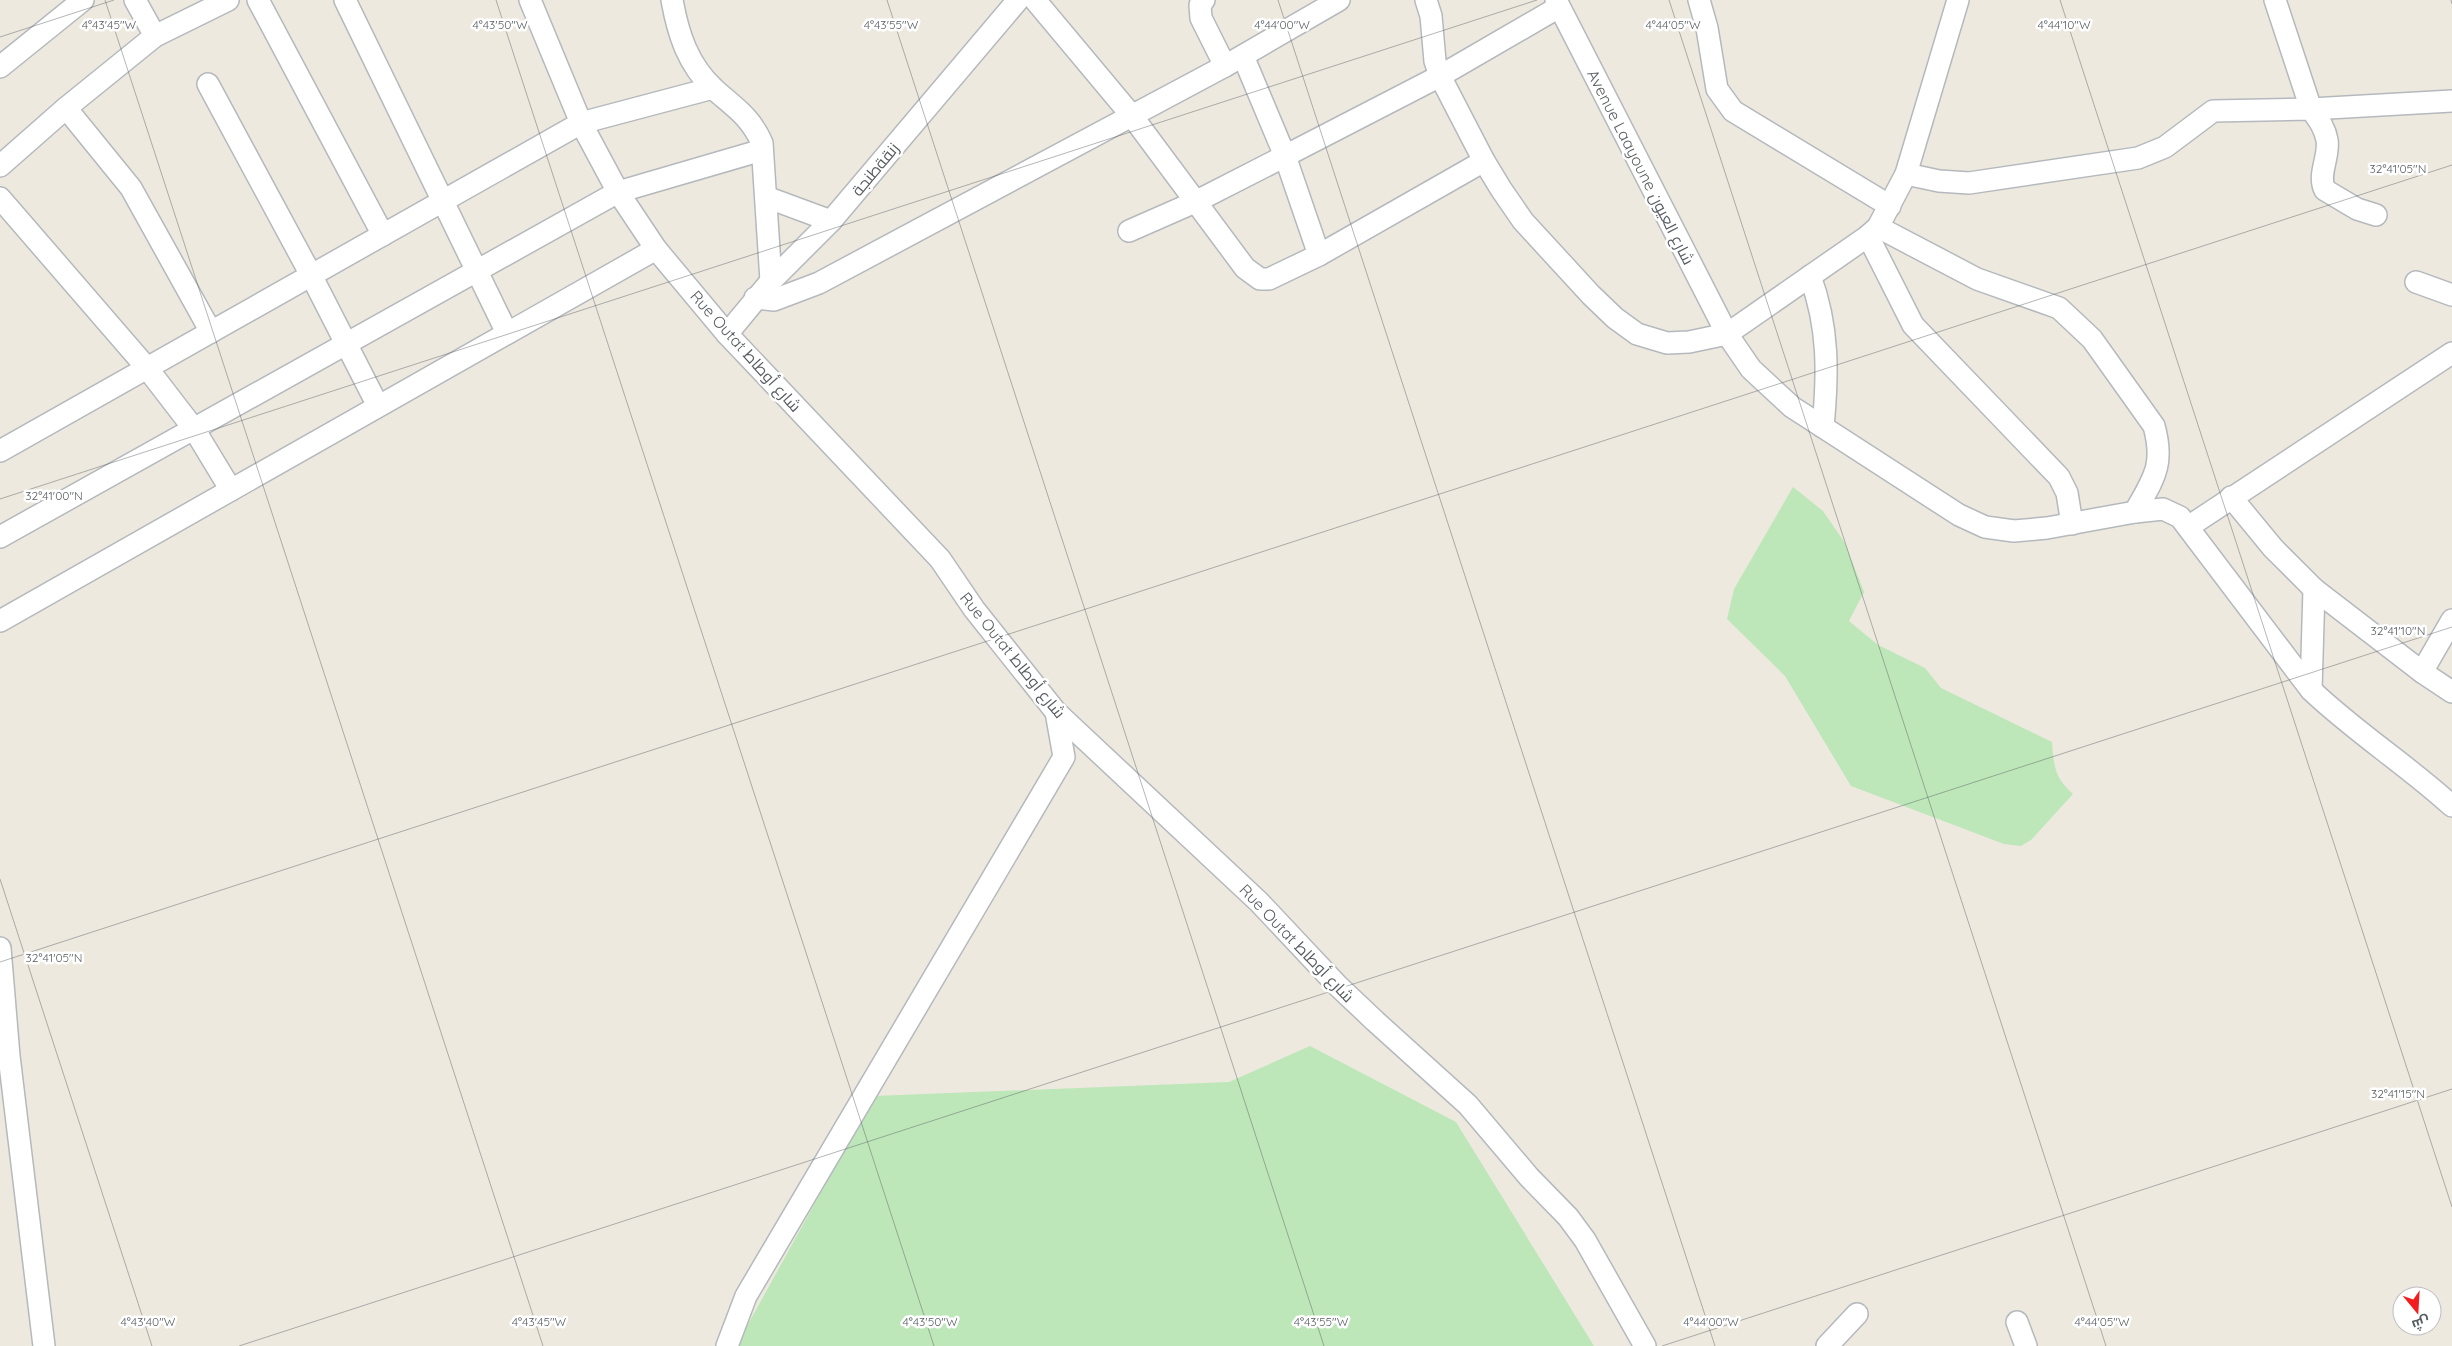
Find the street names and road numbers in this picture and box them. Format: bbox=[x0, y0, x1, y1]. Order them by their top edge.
street label: Avenue Laayoune شارع العيون bbox=[1581, 66, 1699, 269]
street label: زنقةطنجة bbox=[847, 138, 903, 200]
street label: Rue Outat شارع أوطاط bbox=[685, 286, 806, 417]
street label: Rue Outat شارع أوطاط bbox=[954, 588, 1070, 723]
street label: Rue Outat شارع أوطاط bbox=[1234, 880, 1359, 1008]

